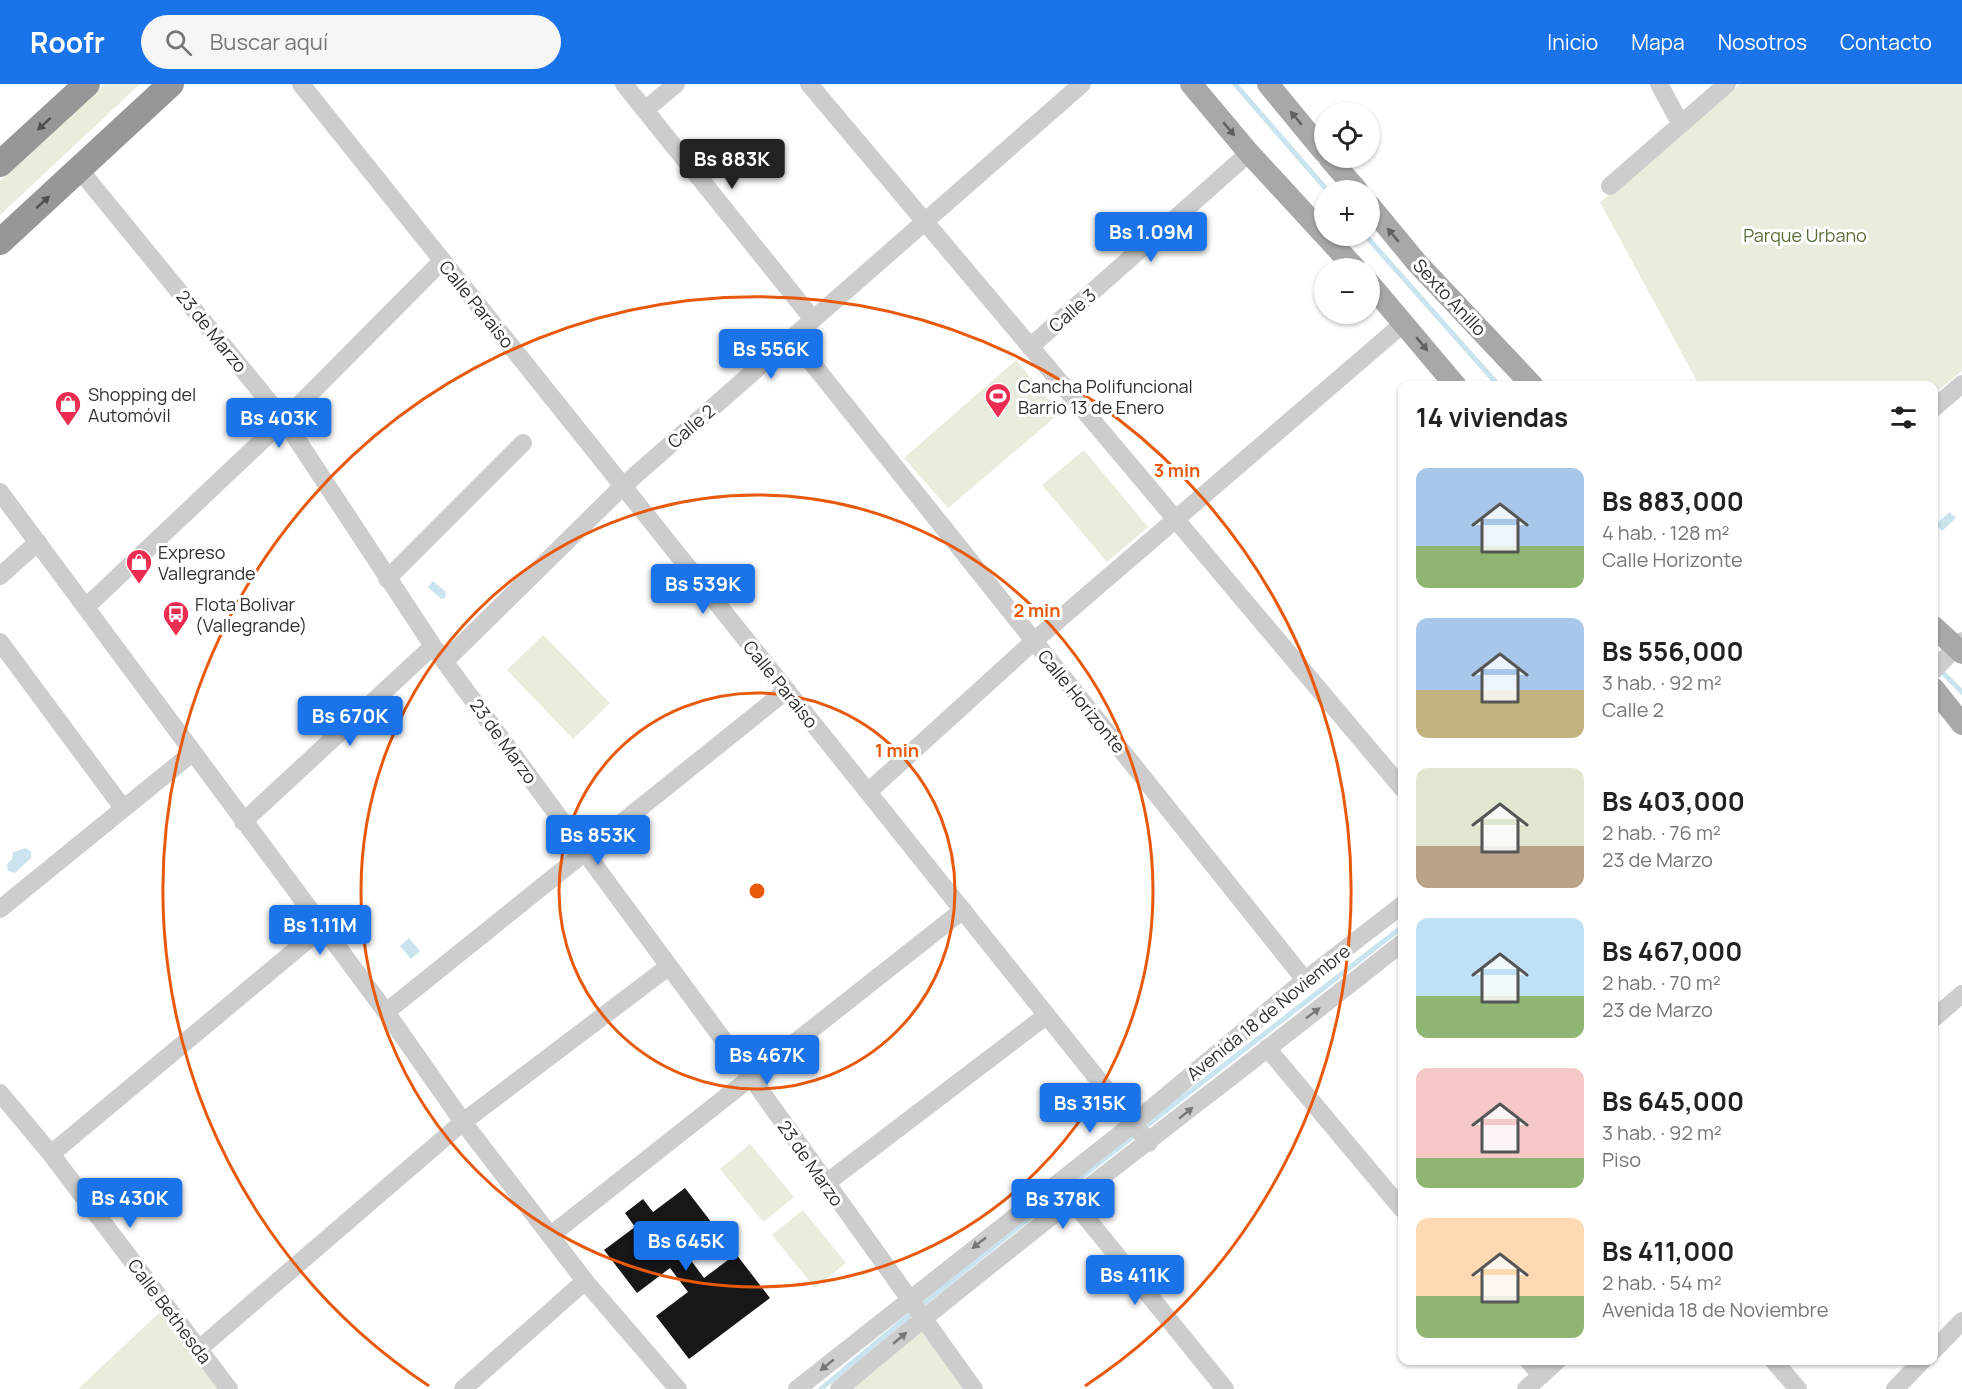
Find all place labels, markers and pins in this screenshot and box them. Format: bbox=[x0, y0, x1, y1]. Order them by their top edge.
pin: Bs 883K bbox=[677, 139, 787, 190]
pin: Bs 1.09M bbox=[1089, 212, 1213, 263]
pin: Bs 556K bbox=[716, 329, 826, 380]
place label: Cancha Polifuncional Barrio 13 de Enero bbox=[1018, 374, 1193, 419]
sports icon: Cancha Polifuncional Barrio 13 de Enero bbox=[983, 381, 1013, 419]
place label: Shopping del Automóvil bbox=[88, 382, 196, 427]
shop icon: Shopping del Automóvil bbox=[53, 389, 83, 427]
pin: Bs 403K bbox=[224, 398, 334, 449]
place label: Expreso Vallegrande bbox=[158, 540, 256, 585]
shop icon: Expreso Vallegrande bbox=[124, 547, 154, 585]
pin: Bs 539K bbox=[648, 564, 758, 615]
place label: Flota Bolivar (Vallegrande) bbox=[195, 592, 307, 637]
bus stop icon: Flota Bolivar (Vallegrande) bbox=[161, 599, 191, 637]
pin: Bs 670K bbox=[295, 696, 405, 747]
pin: Bs 853K bbox=[543, 815, 653, 866]
centre of rings bbox=[747, 881, 767, 901]
pin: Bs 1.11M bbox=[258, 905, 382, 956]
pin: Bs 467K bbox=[712, 1035, 822, 1086]
pin: Bs 315K bbox=[1035, 1083, 1145, 1134]
pin: Bs 430K bbox=[75, 1178, 185, 1229]
pin: Bs 378K bbox=[1008, 1179, 1118, 1230]
pin: Bs 645K bbox=[631, 1221, 741, 1272]
pin: Bs 411K bbox=[1080, 1255, 1190, 1306]

